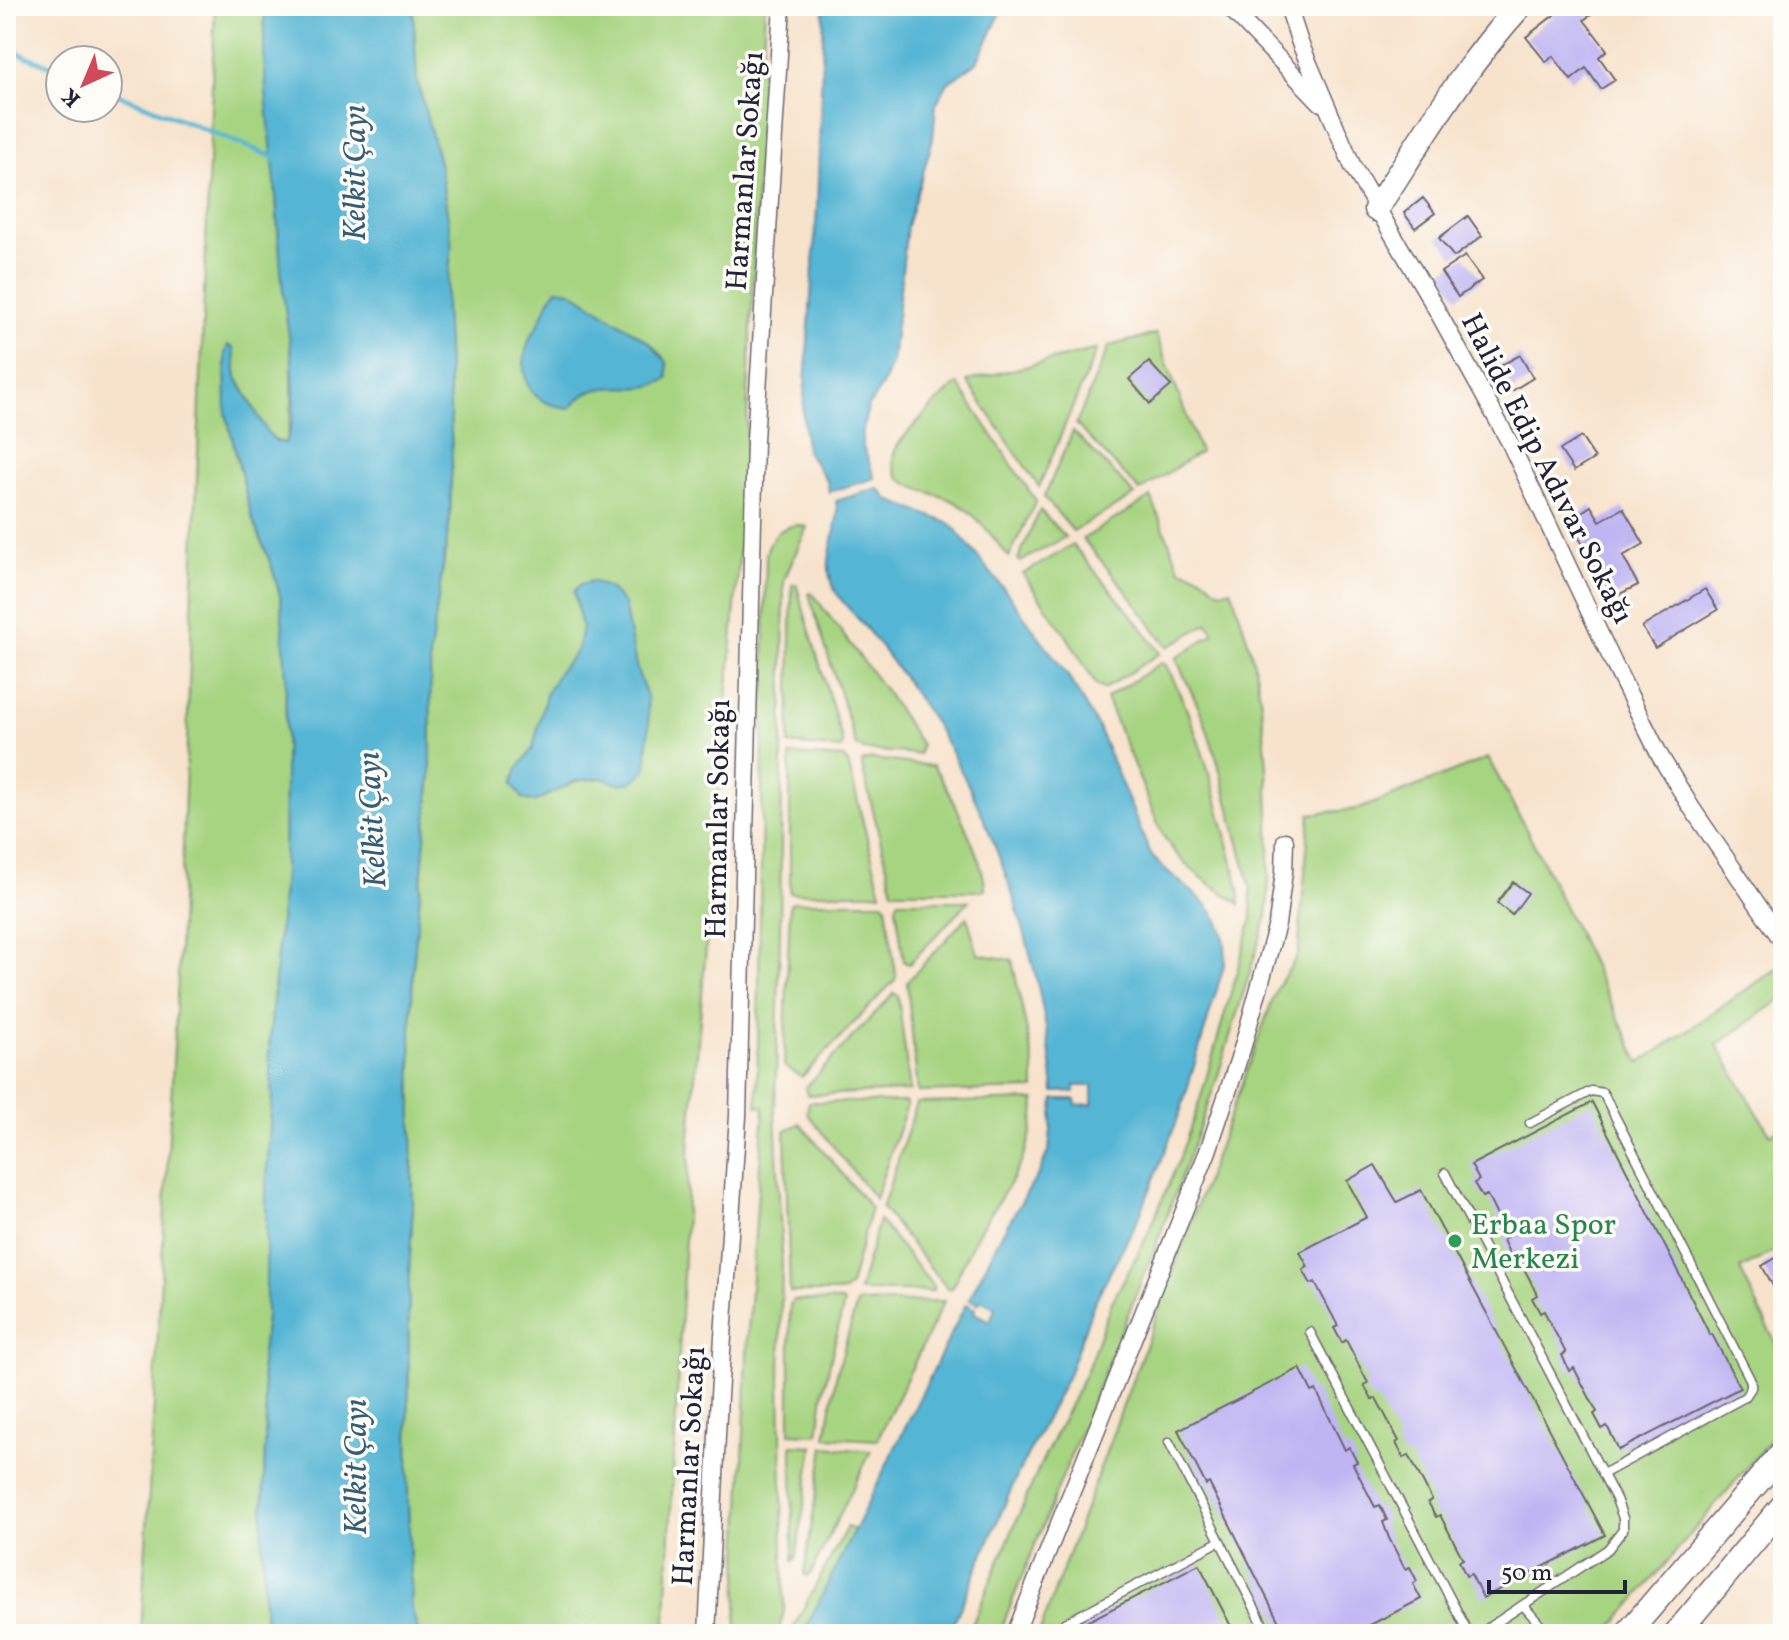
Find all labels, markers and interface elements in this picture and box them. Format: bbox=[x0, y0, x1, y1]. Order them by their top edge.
north arrow bbox=[44, 44, 124, 124]
street label: Harmanlar Sokağı bbox=[717, 50, 775, 292]
text: K bbox=[55, 80, 88, 113]
water label: Kelkit Çayı bbox=[335, 105, 379, 241]
street label: Halide Edip Adıvar Sokağı bbox=[1450, 306, 1643, 631]
street label: Harmanlar Sokağı bbox=[696, 699, 742, 939]
water label: Kelkit Çayı bbox=[348, 751, 400, 889]
place label: Erbaa Spor Merkezi bbox=[1471, 1205, 1616, 1281]
marker: Erbaa Spor Merkezi bbox=[1446, 1232, 1464, 1250]
street label: Harmanlar Sokağı bbox=[663, 1345, 717, 1587]
water label: Kelkit Çayı bbox=[336, 1399, 380, 1535]
scale bar bbox=[1489, 1544, 1625, 1594]
text: 50 m bbox=[1501, 1557, 1553, 1591]

